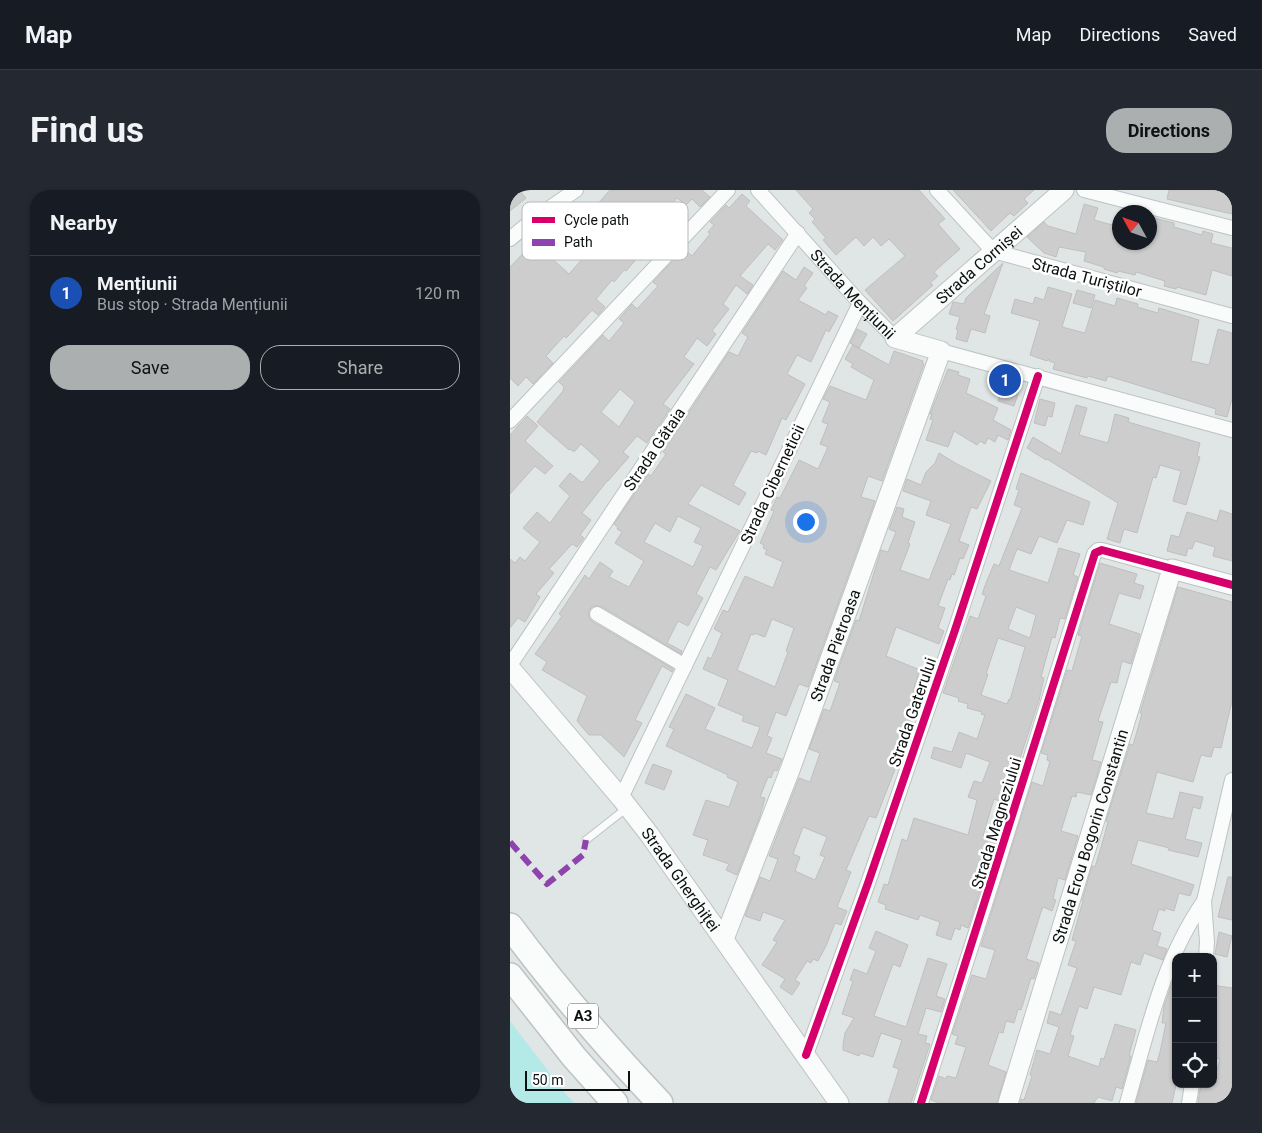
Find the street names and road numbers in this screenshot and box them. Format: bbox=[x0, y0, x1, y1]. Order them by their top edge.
street label: Strada Cornișei bbox=[932, 222, 1026, 308]
street label: Strada Mențiunii bbox=[806, 246, 899, 343]
street label: Strada Turiștilor bbox=[1030, 254, 1144, 302]
street label: Strada Gătaia bbox=[620, 404, 689, 495]
street label: Strada Ciberneticii bbox=[736, 421, 809, 547]
street label: Strada Pietroasa bbox=[806, 587, 864, 704]
street label: Strada Gaterului bbox=[885, 655, 940, 769]
street label: Strada Erou Bogorin Constantin bbox=[1049, 727, 1132, 946]
street label: Strada Magneziului bbox=[967, 755, 1026, 891]
street label: Strada Gherghiței bbox=[637, 824, 724, 935]
road number: A3 bbox=[568, 1004, 598, 1028]

